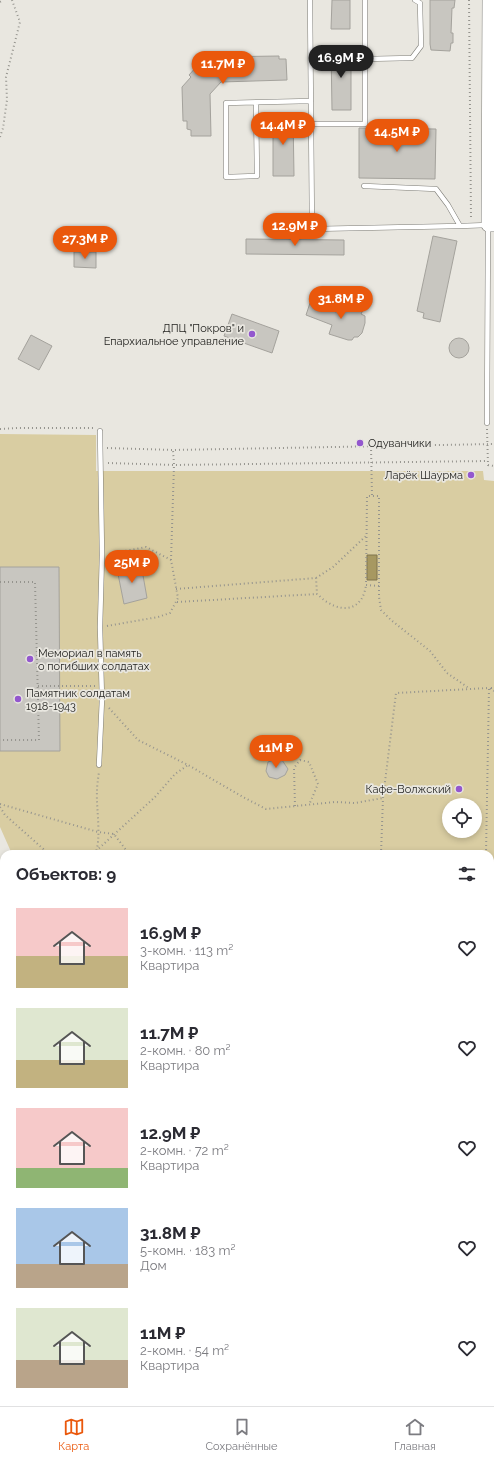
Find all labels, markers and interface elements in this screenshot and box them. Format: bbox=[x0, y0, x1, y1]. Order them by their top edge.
pin: 16.9M ₽ bbox=[304, 45, 378, 79]
text: 16.9M ₽ bbox=[318, 50, 364, 65]
pin: 11.7M ₽ bbox=[186, 51, 260, 85]
text: 11.7M ₽ bbox=[201, 56, 245, 71]
pin: 14.4M ₽ bbox=[246, 112, 320, 146]
text: 14.4M ₽ bbox=[260, 117, 306, 132]
pin: 14.5M ₽ bbox=[360, 119, 434, 153]
text: 14.5M ₽ bbox=[374, 124, 420, 139]
pin: 12.9M ₽ bbox=[258, 213, 332, 247]
text: 12.9M ₽ bbox=[272, 218, 318, 233]
pin: 27.3M ₽ bbox=[48, 226, 122, 260]
text: 27.3M ₽ bbox=[62, 231, 108, 246]
pin: 31.8M ₽ bbox=[304, 286, 378, 320]
text: 31.8M ₽ bbox=[318, 291, 364, 306]
place label: ДПЦ "Покров" и Епархиальное управление bbox=[104, 322, 245, 348]
marker: ДПЦ "Покров" и Епархиальное управление bbox=[247, 329, 257, 339]
place label: Одуванчики bbox=[368, 437, 431, 450]
marker: Одуванчики bbox=[355, 438, 365, 448]
place label: Ларёк Шаурма bbox=[385, 469, 463, 482]
marker: Ларёк Шаурма bbox=[466, 470, 476, 480]
pin: 25M ₽ bbox=[104, 550, 160, 584]
text: 25M ₽ bbox=[114, 555, 150, 570]
place label: Мемориал в память о погибших солдатах bbox=[38, 647, 150, 673]
marker: Мемориал в память о погибших солдатах bbox=[25, 654, 35, 664]
place label: Памятник солдатам 1918-1943 bbox=[26, 687, 130, 713]
marker: Памятник солдатам 1918-1943 bbox=[13, 694, 23, 704]
pin: 11M ₽ bbox=[248, 735, 304, 769]
text: 11M ₽ bbox=[259, 740, 293, 755]
place label: Кафе-Волжский bbox=[366, 783, 451, 796]
marker: Кафе-Волжский bbox=[454, 784, 464, 794]
map controls bbox=[442, 798, 482, 838]
button: locate bbox=[442, 798, 482, 838]
icon: filters bbox=[456, 863, 478, 885]
text: Объектов: 9 bbox=[16, 864, 116, 884]
text: 16.9M ₽ bbox=[140, 923, 201, 943]
icon: home bbox=[48, 924, 96, 972]
icon: heart bbox=[456, 937, 478, 959]
text: 3-комн. · 113 m² bbox=[140, 943, 233, 958]
text: Квартира bbox=[140, 958, 199, 973]
text: 11.7M ₽ bbox=[140, 1023, 198, 1043]
icon: home bbox=[48, 1024, 96, 1072]
icon: heart bbox=[456, 1037, 478, 1059]
text: 2-комн. · 80 m² bbox=[140, 1043, 231, 1058]
text: Квартира bbox=[140, 1058, 199, 1073]
text: 12.9M ₽ bbox=[140, 1123, 201, 1143]
icon: home bbox=[48, 1124, 96, 1172]
icon: heart bbox=[456, 1137, 478, 1159]
text: 2-комн. · 72 m² bbox=[140, 1143, 229, 1158]
text: Квартира bbox=[140, 1158, 199, 1173]
text: 31.8M ₽ bbox=[140, 1223, 201, 1243]
icon: home bbox=[48, 1224, 96, 1272]
icon: heart bbox=[456, 1237, 478, 1259]
text: 5-комн. · 183 m² bbox=[140, 1243, 235, 1258]
text: Дом bbox=[140, 1258, 167, 1273]
text: 11M ₽ bbox=[140, 1323, 185, 1343]
icon: home bbox=[48, 1324, 96, 1372]
icon: heart bbox=[456, 1337, 478, 1359]
text: 2-комн. · 54 m² bbox=[140, 1343, 229, 1358]
text: Квартира bbox=[140, 1358, 199, 1373]
tab: Карта bbox=[58, 1416, 89, 1453]
tab: Сохранённые bbox=[206, 1416, 278, 1453]
tab: Главная bbox=[394, 1416, 436, 1453]

